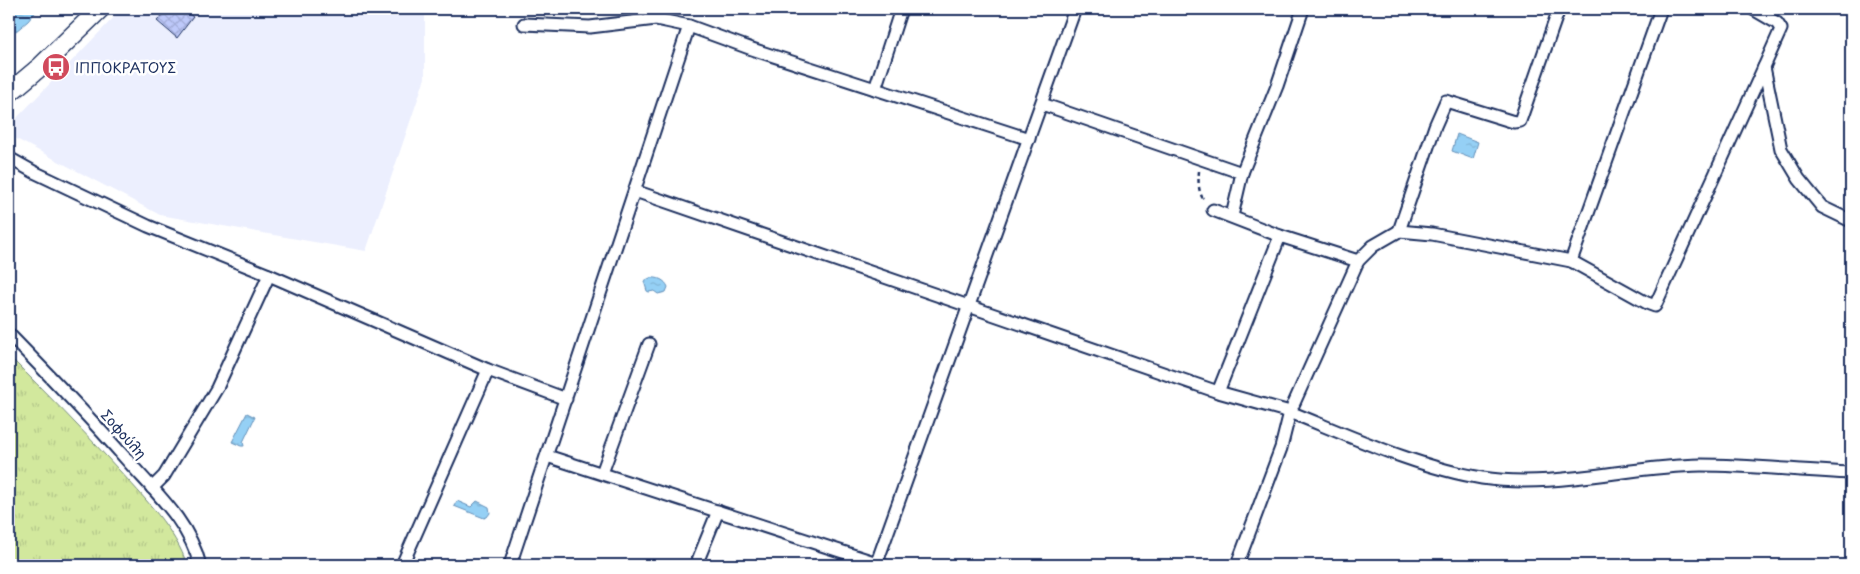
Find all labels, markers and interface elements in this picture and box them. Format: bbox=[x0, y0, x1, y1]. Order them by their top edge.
bus stop icon: ΙΠΠΟΚΡΑΤΟΥΣ bbox=[41, 52, 71, 82]
place label: ΙΠΠΟΚΡΑΤΟΥΣ bbox=[75, 57, 176, 78]
street label: Σοφούλη bbox=[96, 405, 152, 463]

